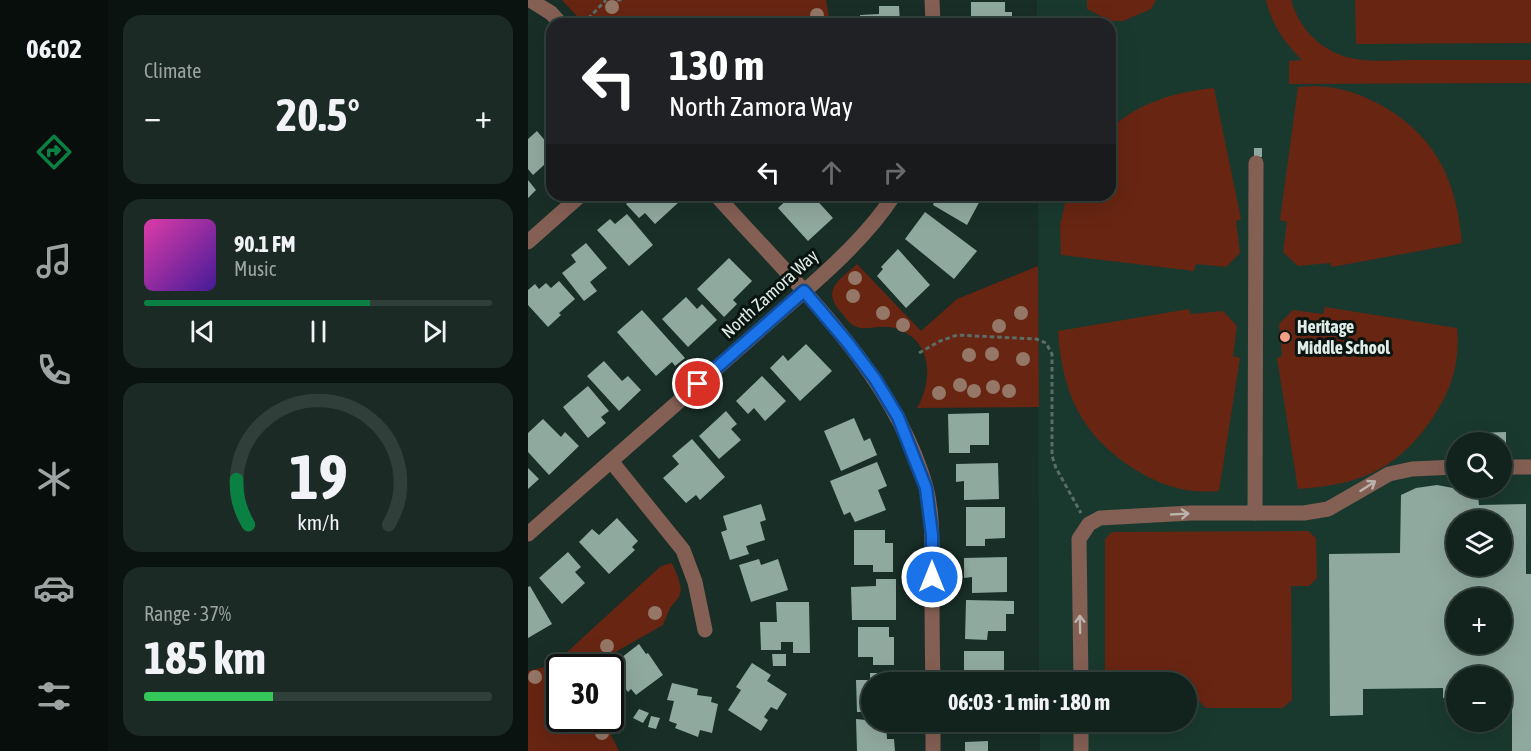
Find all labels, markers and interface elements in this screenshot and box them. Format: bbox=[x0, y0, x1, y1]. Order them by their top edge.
text: 06:02 bbox=[26, 33, 82, 64]
text: 130 m bbox=[669, 41, 764, 89]
icon: left bbox=[570, 42, 648, 120]
text: Climate bbox=[144, 59, 201, 82]
text: 20.5° bbox=[276, 89, 360, 141]
text: North Zamora Way bbox=[669, 91, 853, 122]
text: − bbox=[144, 97, 161, 135]
text: + bbox=[475, 97, 492, 135]
icon: directions bbox=[33, 131, 75, 173]
icon: left bbox=[752, 156, 785, 189]
icon: ahead bbox=[815, 156, 848, 189]
icon: right bbox=[878, 156, 911, 189]
text: 90.1 FM bbox=[234, 231, 296, 257]
icon: music bbox=[33, 240, 75, 282]
street label: North Zamora Way bbox=[717, 245, 822, 342]
text: Music bbox=[234, 257, 276, 280]
icon: previous bbox=[186, 315, 219, 348]
icon: pause bbox=[302, 315, 335, 348]
icon: next bbox=[418, 315, 451, 348]
place label: Heritage Middle School bbox=[1297, 316, 1390, 358]
marker: Heritage Middle School bbox=[1278, 330, 1292, 344]
icon: phone bbox=[33, 349, 75, 391]
pin bbox=[672, 358, 723, 409]
icon: arrive bbox=[681, 367, 714, 400]
map controls bbox=[1446, 432, 1512, 732]
button: search bbox=[1446, 432, 1512, 498]
text: 19 bbox=[289, 441, 347, 512]
icon: climate bbox=[33, 458, 75, 500]
one-way arrow bbox=[1359, 480, 1376, 492]
one-way arrow bbox=[1169, 508, 1189, 519]
text: km/h bbox=[297, 510, 339, 535]
button: layers bbox=[1446, 510, 1512, 576]
position arrow bbox=[900, 545, 964, 609]
icon: car bbox=[33, 567, 75, 609]
button: + bbox=[1446, 588, 1512, 654]
text: Range · 37% bbox=[144, 602, 231, 625]
one-way arrow bbox=[1075, 615, 1086, 635]
text: 185 km bbox=[144, 632, 266, 684]
speed limit sign: 30 bbox=[546, 654, 624, 732]
button: − bbox=[1446, 666, 1512, 732]
icon: filters bbox=[33, 675, 75, 717]
text: 06:03 · 1 min · 180 m bbox=[948, 689, 1110, 715]

